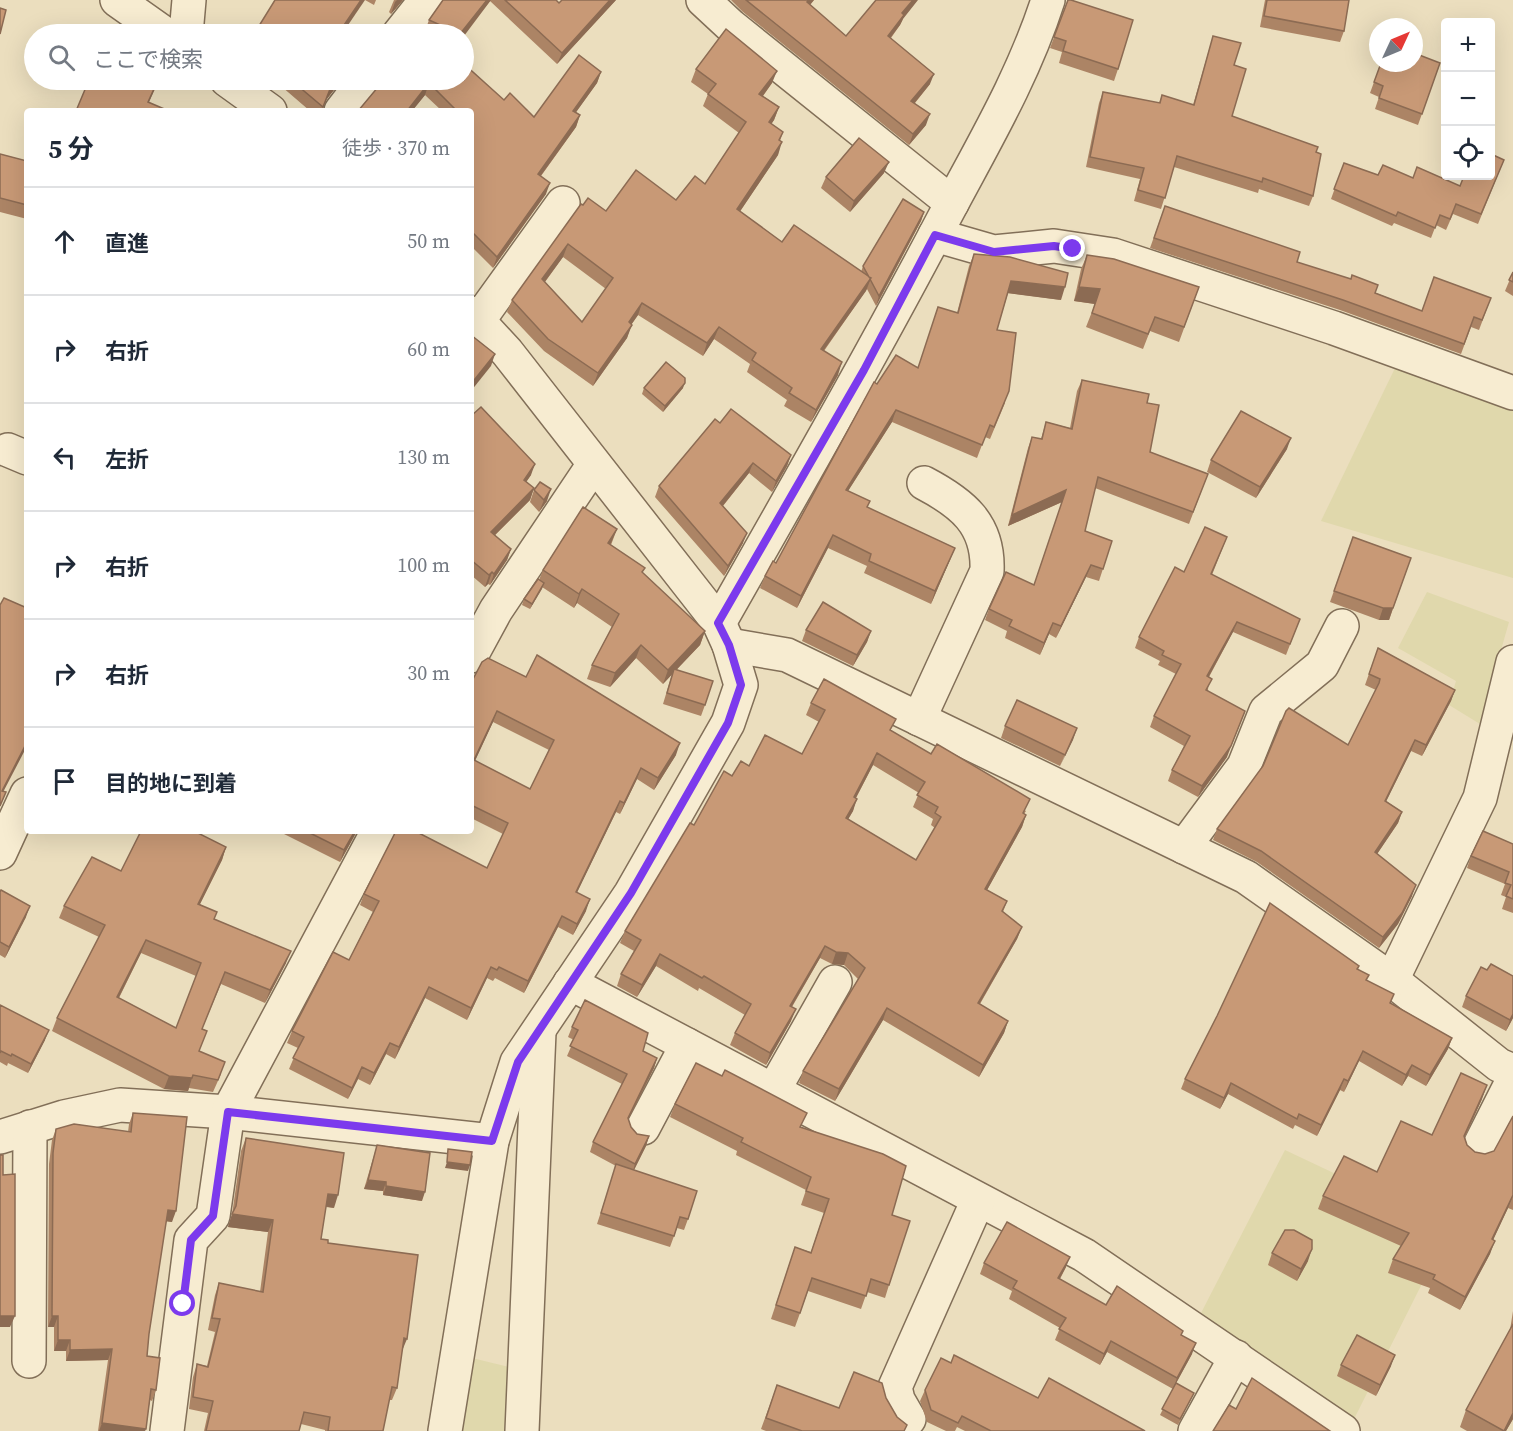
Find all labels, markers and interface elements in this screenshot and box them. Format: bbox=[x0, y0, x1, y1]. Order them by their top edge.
north arrow bbox=[1369, 18, 1423, 72]
map controls bbox=[1441, 18, 1495, 180]
button: + bbox=[1441, 18, 1495, 72]
search box bbox=[24, 24, 474, 90]
icon: search bbox=[45, 41, 78, 74]
text: ここで検索 bbox=[93, 44, 203, 74]
button: − bbox=[1441, 72, 1495, 126]
button: locate bbox=[1441, 126, 1495, 180]
text: 5 分 bbox=[48, 131, 94, 167]
text: 徒歩 · 370 m bbox=[342, 134, 450, 162]
icon: ahead bbox=[48, 225, 81, 258]
text: 50 m bbox=[407, 227, 450, 255]
text: 直進 bbox=[105, 228, 149, 258]
route end bbox=[1059, 235, 1085, 261]
icon: right bbox=[48, 333, 81, 366]
text: 60 m bbox=[407, 335, 450, 363]
text: 右折 bbox=[105, 336, 149, 366]
icon: left bbox=[48, 441, 81, 474]
text: 130 m bbox=[397, 443, 450, 471]
text: 左折 bbox=[105, 444, 149, 474]
icon: right bbox=[48, 549, 81, 582]
text: 100 m bbox=[397, 551, 450, 579]
text: 右折 bbox=[105, 552, 149, 582]
icon: right bbox=[48, 657, 81, 690]
text: 30 m bbox=[407, 659, 450, 687]
text: 右折 bbox=[105, 660, 149, 690]
icon: arrive bbox=[48, 765, 81, 798]
text: 目的地に到着 bbox=[105, 768, 237, 798]
route start bbox=[169, 1290, 195, 1316]

